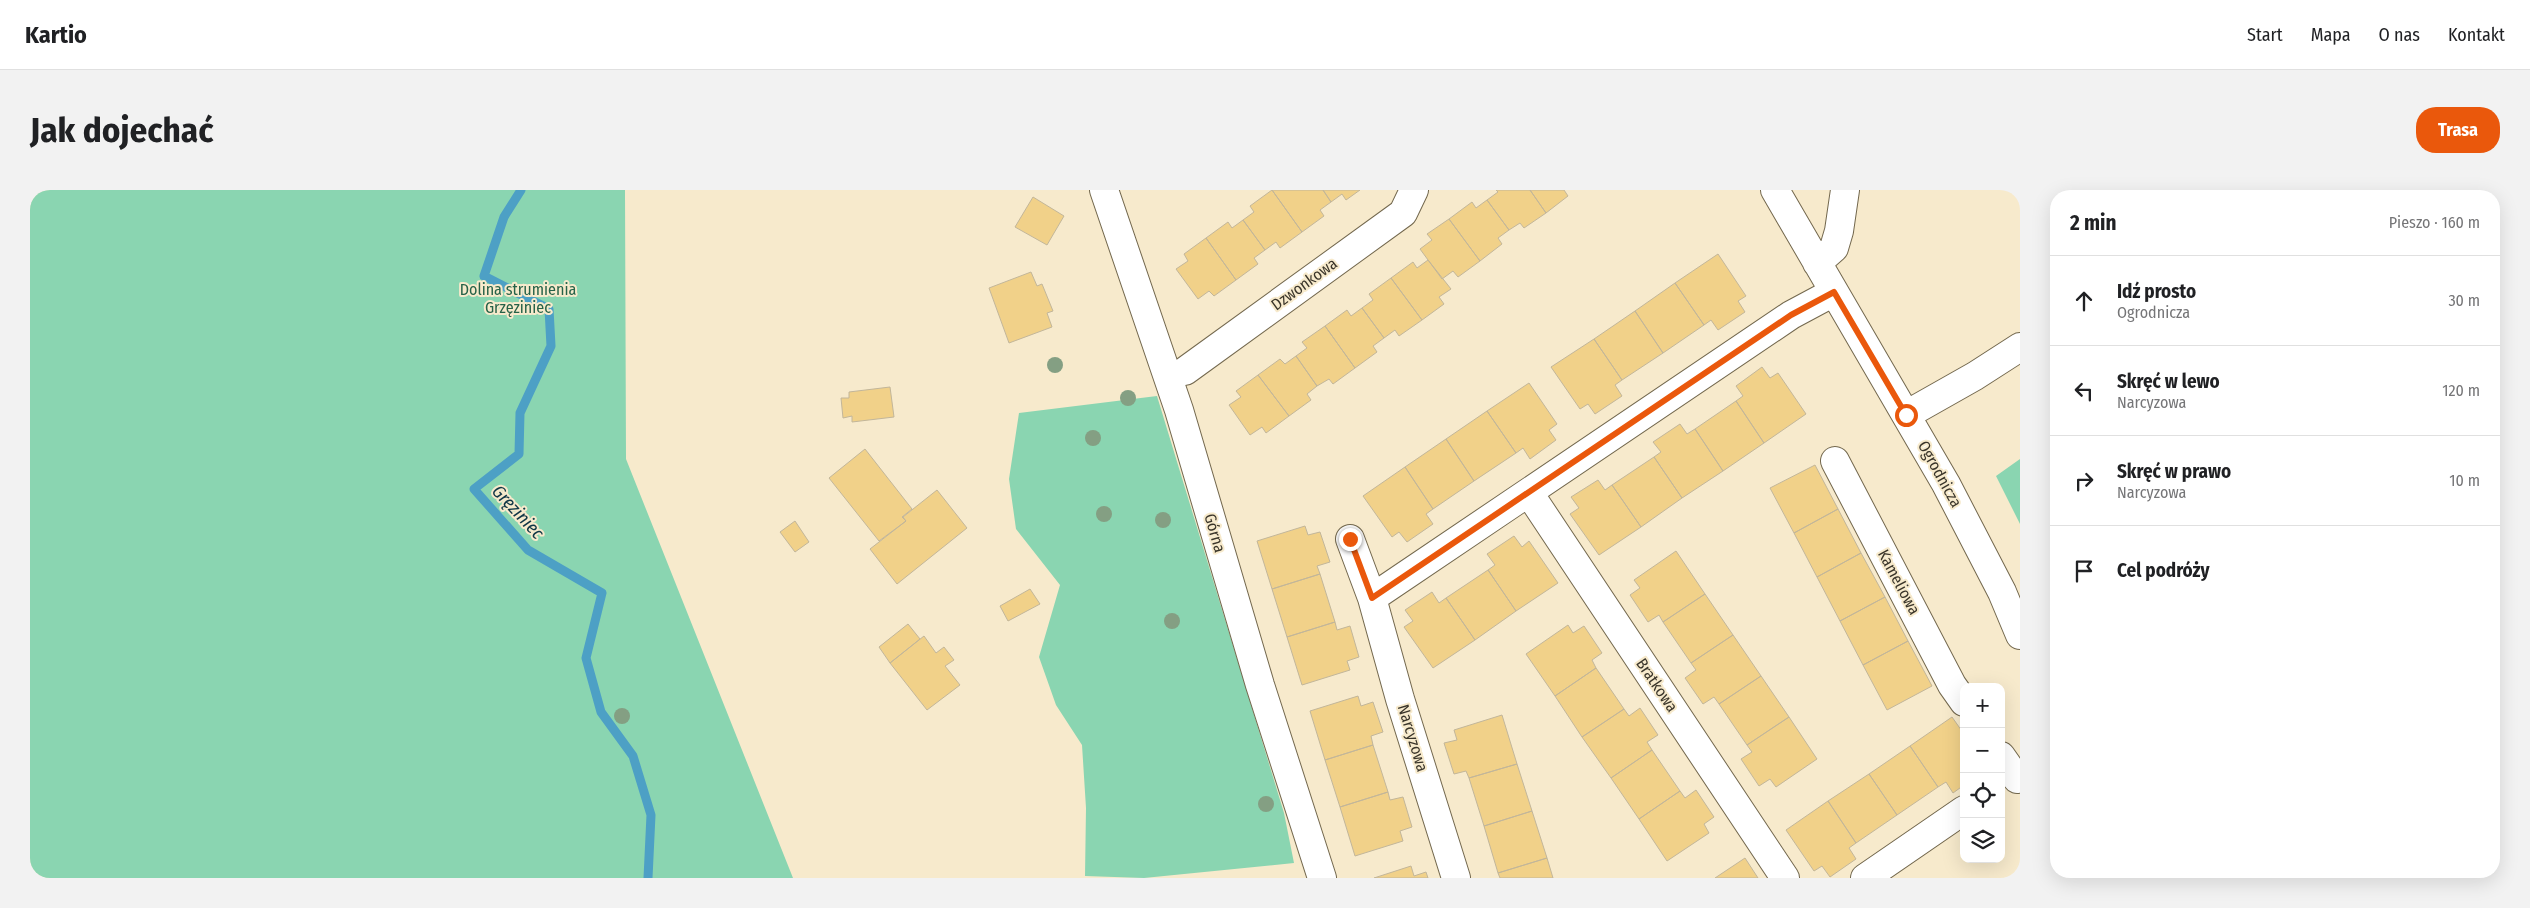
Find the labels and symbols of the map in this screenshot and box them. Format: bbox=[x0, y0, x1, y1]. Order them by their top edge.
street label: Dzwonkowa bbox=[1267, 254, 1341, 314]
park label: Dolina strumienia Grzęziniec bbox=[460, 280, 576, 317]
route start bbox=[1895, 404, 1918, 427]
street label: Ogrodnicza bbox=[1914, 437, 1966, 511]
water label: Gręziniec bbox=[487, 480, 549, 544]
street label: Górna bbox=[1200, 511, 1230, 555]
route end bbox=[1339, 528, 1362, 551]
street label: Kameliowa bbox=[1874, 546, 1924, 618]
street label: Bratkowa bbox=[1632, 654, 1682, 716]
street label: Narcyzowa bbox=[1394, 702, 1432, 774]

